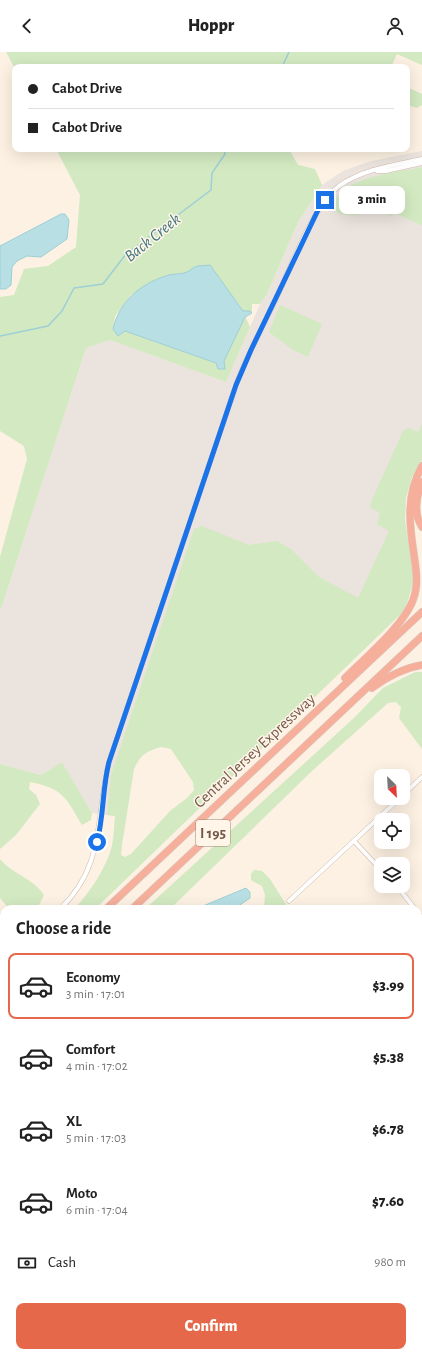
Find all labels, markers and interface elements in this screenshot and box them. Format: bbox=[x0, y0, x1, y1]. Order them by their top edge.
icon: back bbox=[16, 15, 38, 37]
icon: person bbox=[384, 15, 406, 37]
text: Hoppr bbox=[188, 17, 234, 35]
text: Cabot Drive bbox=[52, 81, 122, 96]
text: Cabot Drive bbox=[52, 120, 122, 135]
callout: 3 min bbox=[339, 186, 405, 214]
route end bbox=[316, 191, 334, 209]
text: 3 min bbox=[358, 193, 386, 206]
water label: Back Creek bbox=[121, 210, 184, 265]
street label: Central Jersey Expressway bbox=[191, 690, 319, 812]
north arrow bbox=[374, 769, 410, 805]
map controls bbox=[374, 769, 410, 893]
button: locate bbox=[374, 813, 410, 849]
road number: I 195 bbox=[196, 820, 230, 846]
route start bbox=[88, 833, 106, 851]
button: layers bbox=[374, 857, 410, 893]
text: Choose a ride bbox=[16, 920, 111, 938]
icon: car bbox=[18, 968, 54, 1004]
text: Economy bbox=[66, 970, 120, 985]
text: $3.99 bbox=[372, 978, 404, 993]
text: 3 min · 17:01 bbox=[66, 988, 125, 1001]
icon: car bbox=[18, 1040, 54, 1076]
text: Comfort bbox=[66, 1042, 115, 1057]
text: $5.38 bbox=[373, 1050, 404, 1065]
text: 4 min · 17:02 bbox=[66, 1060, 128, 1073]
icon: car bbox=[18, 1112, 54, 1148]
text: XL bbox=[66, 1114, 82, 1129]
text: $6.78 bbox=[372, 1122, 404, 1137]
text: 5 min · 17:03 bbox=[66, 1132, 126, 1145]
icon: car bbox=[18, 1184, 54, 1220]
text: Moto bbox=[66, 1186, 98, 1201]
text: $7.60 bbox=[372, 1194, 404, 1209]
text: 6 min · 17:04 bbox=[66, 1204, 128, 1217]
icon: cash bbox=[16, 1252, 38, 1274]
text: Cash bbox=[48, 1255, 76, 1270]
text: 980 m bbox=[374, 1256, 406, 1269]
button: Confirm bbox=[16, 1303, 406, 1349]

